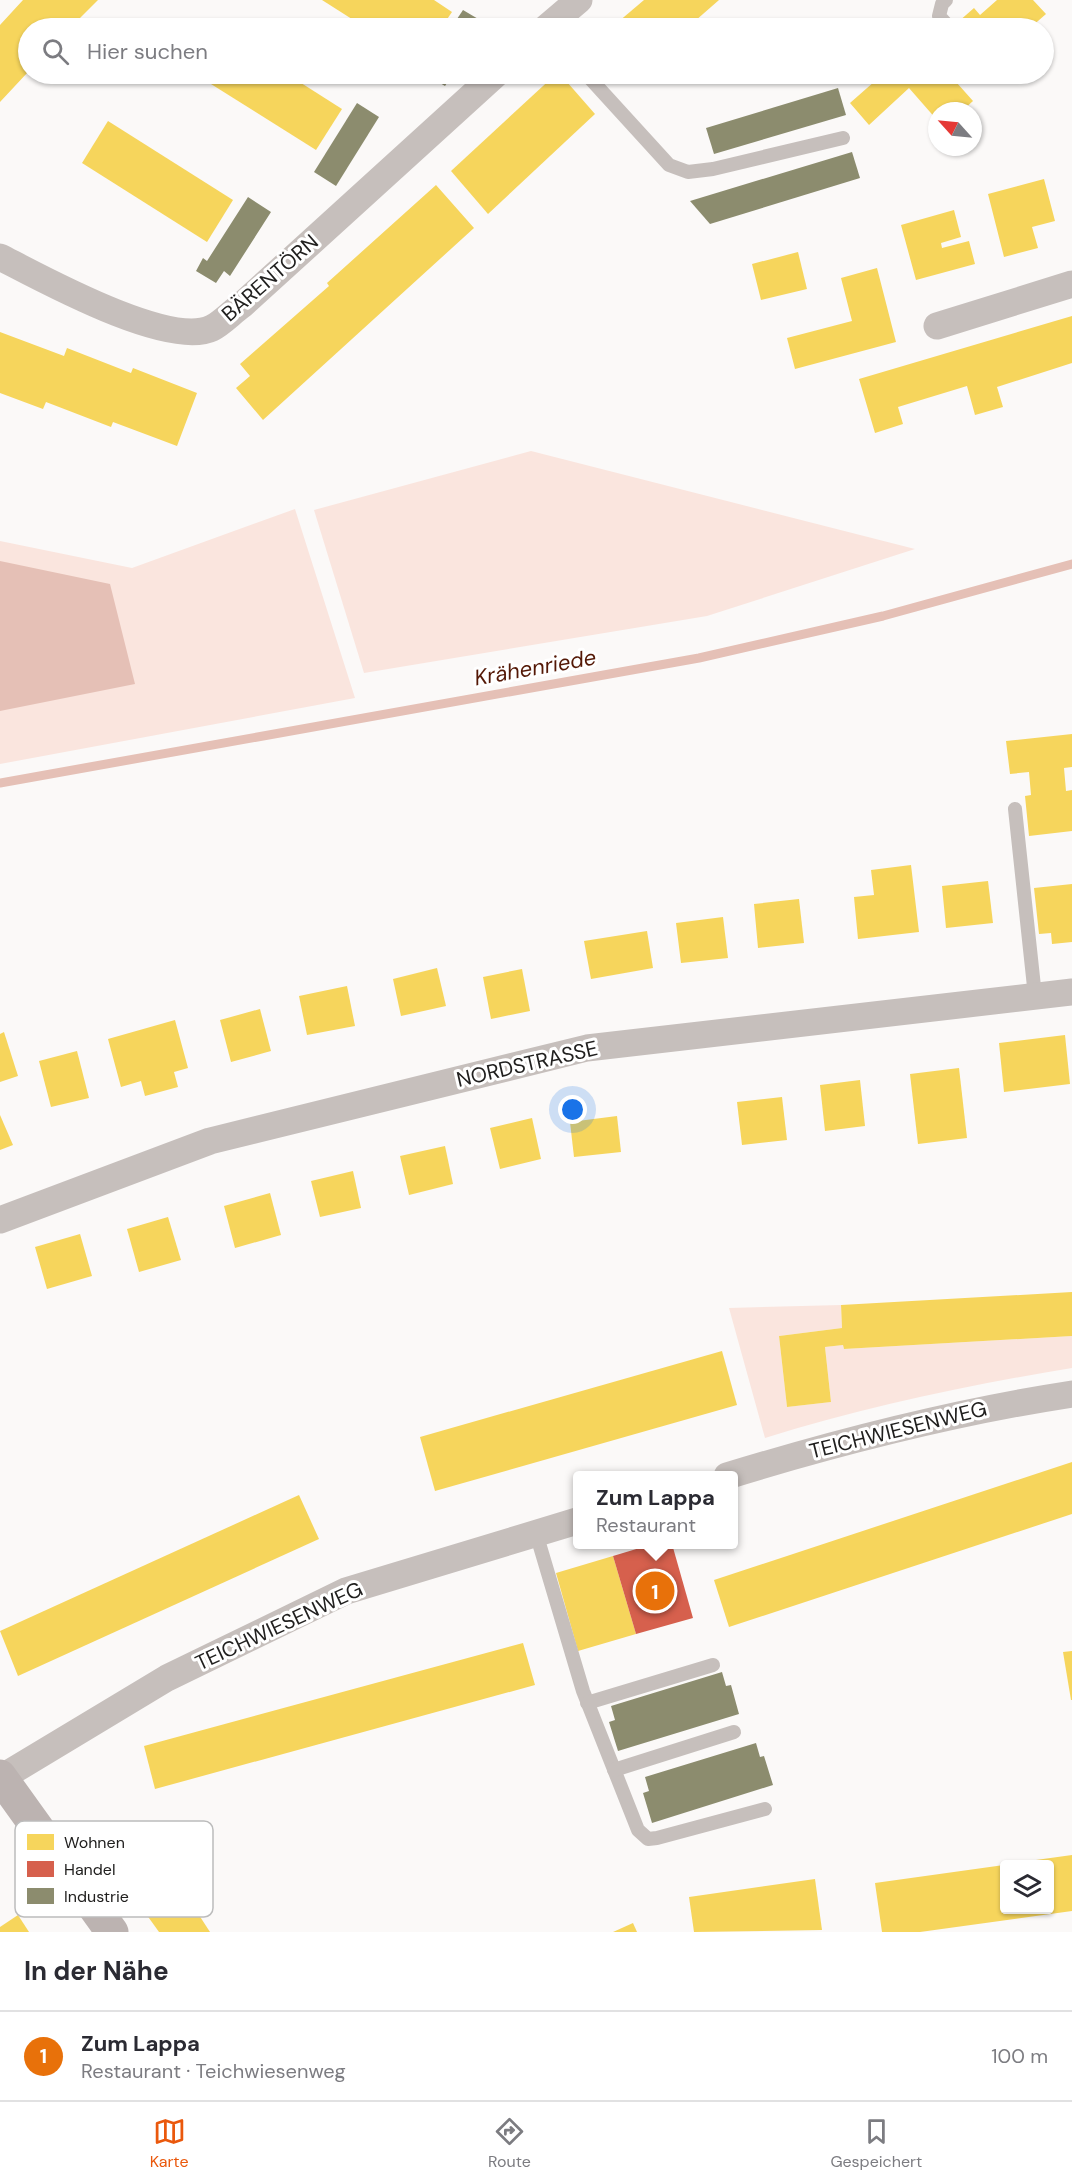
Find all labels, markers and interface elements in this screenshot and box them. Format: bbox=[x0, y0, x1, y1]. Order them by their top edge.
search box bbox=[18, 18, 1054, 84]
icon: search bbox=[39, 35, 72, 68]
text: Hier suchen bbox=[87, 37, 208, 66]
north arrow bbox=[928, 102, 982, 156]
street label: BÄRENTÖRN bbox=[216, 228, 324, 328]
water label: Krähenriede bbox=[472, 643, 598, 692]
street label: NORDSTRASSE bbox=[454, 1034, 600, 1094]
your location bbox=[558, 1095, 587, 1124]
street label: TEICHWIESENWEG bbox=[806, 1394, 990, 1466]
popup bbox=[573, 1471, 738, 1549]
text: Zum Lappa bbox=[596, 1483, 715, 1512]
text: Restaurant bbox=[596, 1512, 696, 1538]
pin: 1 bbox=[636, 1568, 674, 1614]
street label: TEICHWIESENWEG bbox=[191, 1575, 367, 1677]
legend bbox=[15, 1821, 213, 1917]
text: Wohnen bbox=[64, 1832, 125, 1853]
text: Handel bbox=[64, 1859, 115, 1880]
map controls bbox=[1000, 1860, 1054, 1914]
button: layers bbox=[1000, 1860, 1054, 1914]
text: Industrie bbox=[64, 1886, 129, 1907]
text: In der Nähe bbox=[24, 1954, 169, 1988]
text: Zum Lappa bbox=[81, 2029, 200, 2058]
text: 1 bbox=[40, 2043, 47, 2069]
text: 100 m bbox=[991, 2043, 1048, 2069]
text: Restaurant · Teichwiesenweg bbox=[81, 2058, 346, 2084]
tab: Karte bbox=[150, 2115, 189, 2172]
tab: Route bbox=[488, 2115, 531, 2172]
tab: Gespeichert bbox=[830, 2115, 922, 2172]

